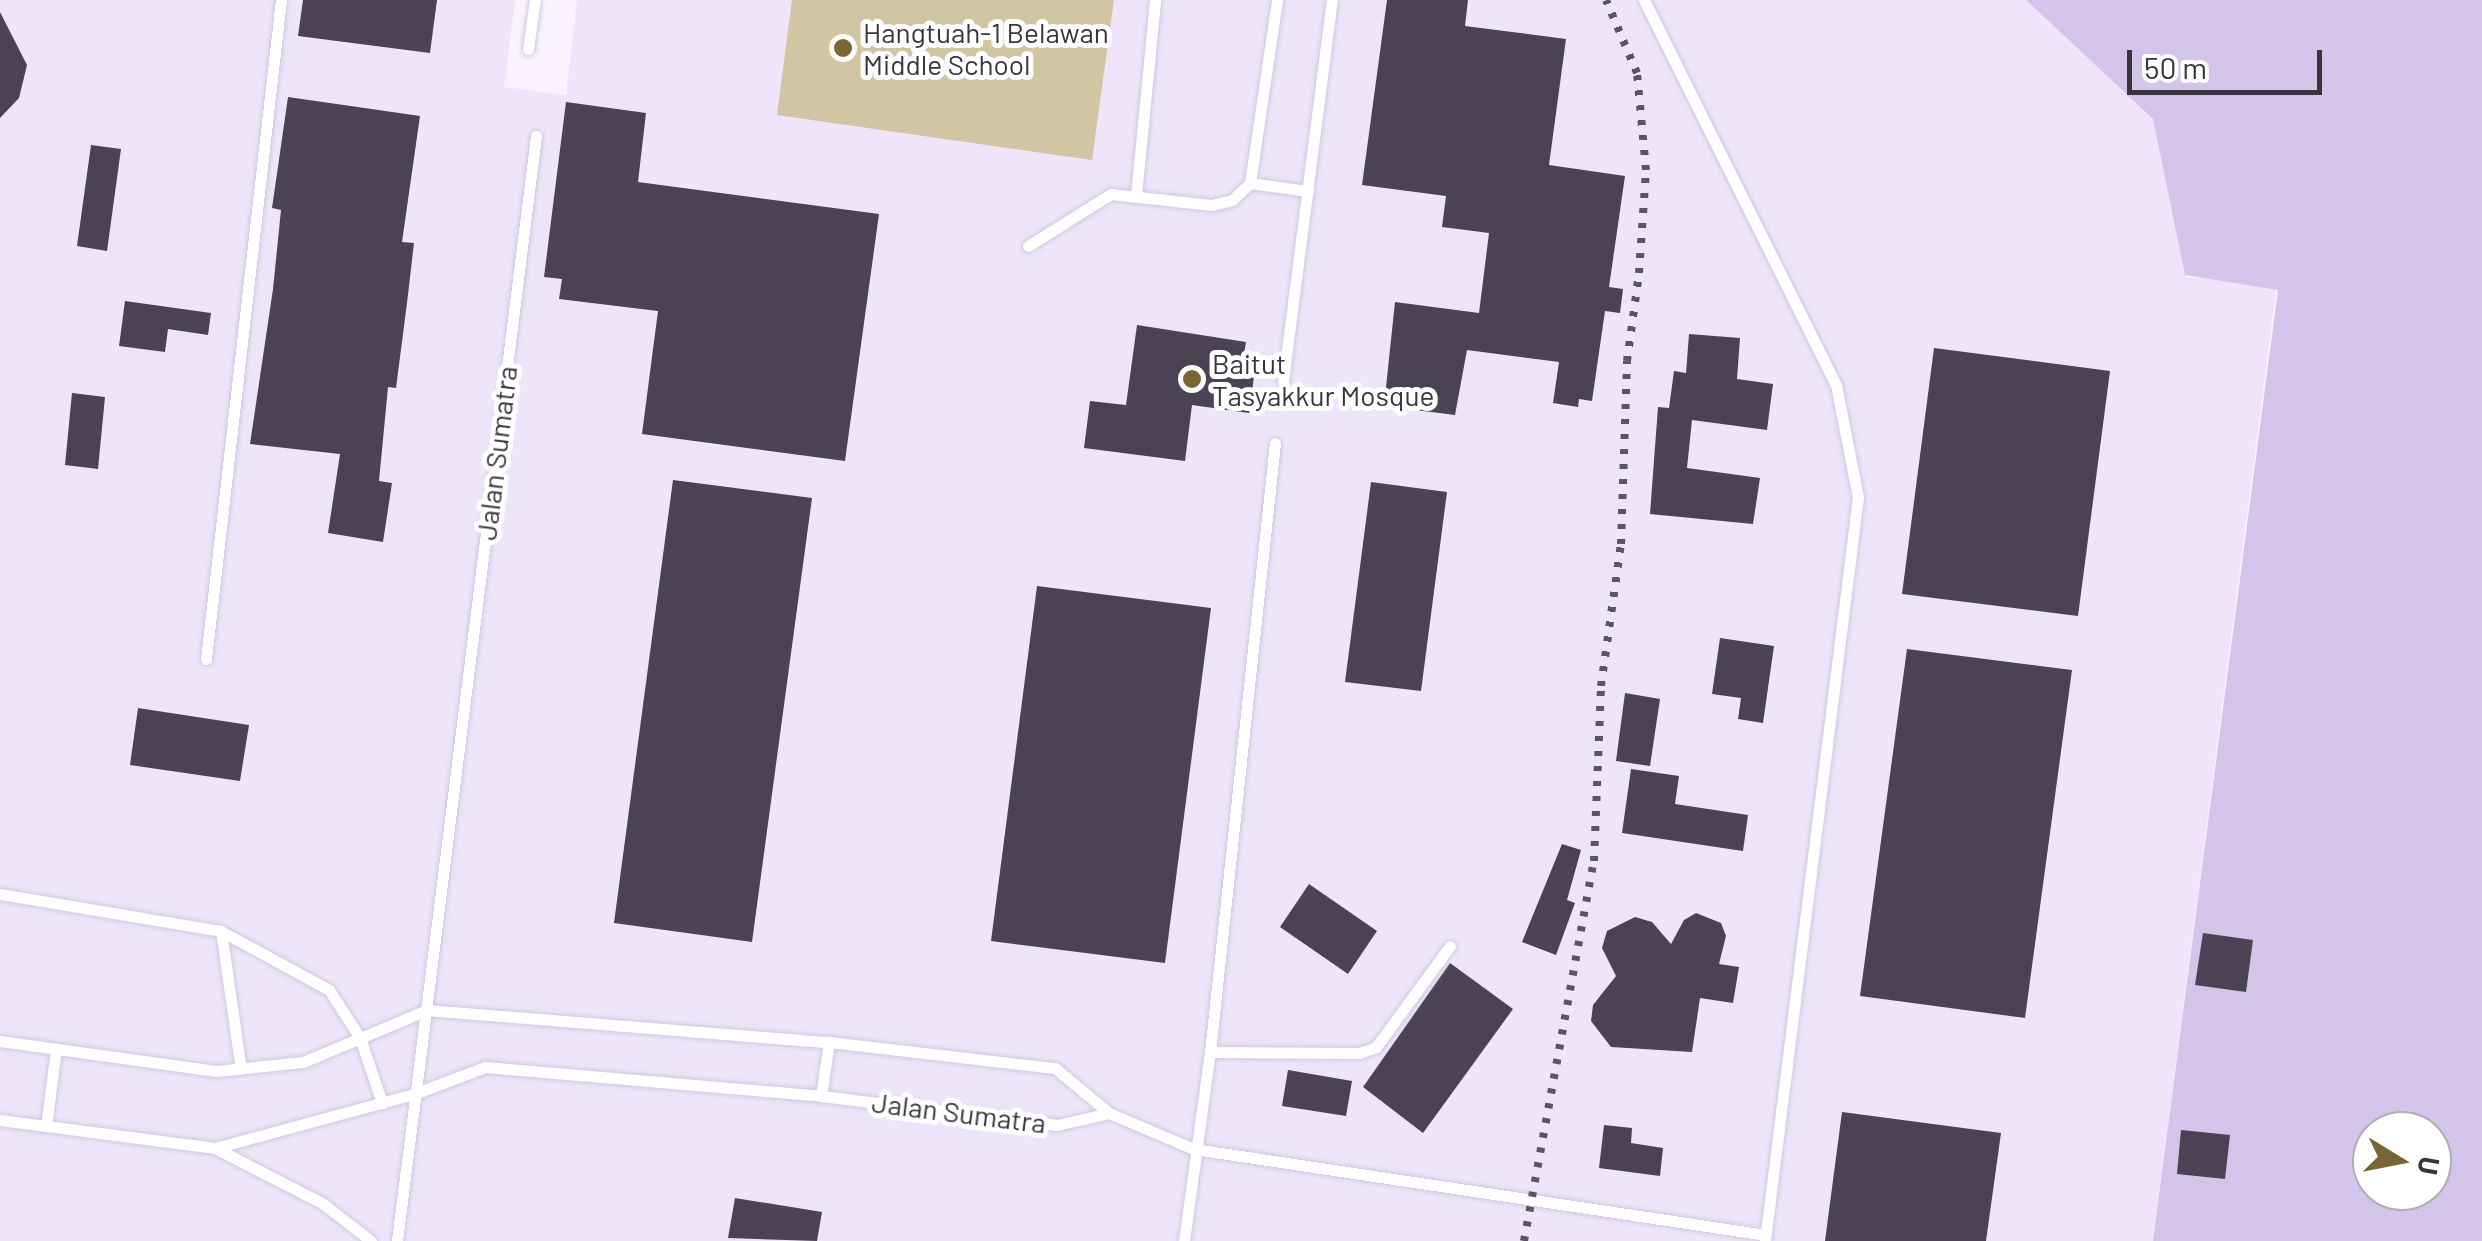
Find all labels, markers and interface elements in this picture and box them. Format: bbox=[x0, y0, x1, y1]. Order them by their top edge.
place label: Hangtuah-1 Belawan Middle School bbox=[863, 15, 1109, 81]
scale bar bbox=[2132, 30, 2327, 92]
marker: Hangtuah-1 Belawan Middle School bbox=[832, 37, 854, 59]
text: 50 m bbox=[2144, 49, 2207, 85]
place label: Baitut Tasyakkur Mosque bbox=[1212, 346, 1434, 412]
street label: Jalan Sumatra bbox=[469, 364, 523, 542]
marker: Baitut Tasyakkur Mosque bbox=[1181, 368, 1203, 390]
street label: Jalan Sumatra bbox=[870, 1085, 1048, 1139]
north arrow bbox=[2352, 1111, 2452, 1211]
text: U bbox=[2411, 1154, 2448, 1177]

